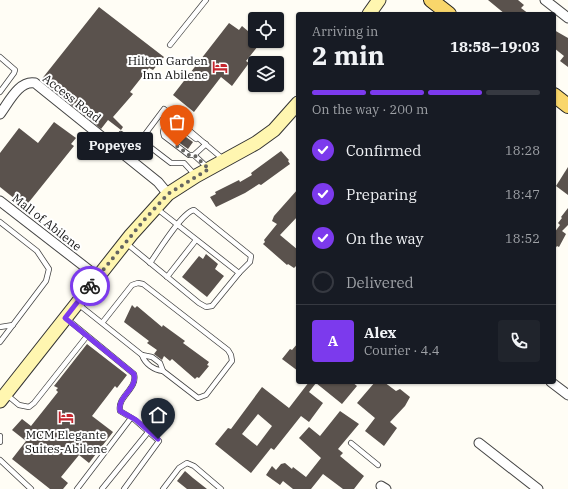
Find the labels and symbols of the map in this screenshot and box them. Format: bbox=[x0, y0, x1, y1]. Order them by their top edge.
place label: Hilton Garden Inn Abilene bbox=[128, 53, 208, 82]
hotel icon: Hilton Garden Inn Abilene bbox=[211, 58, 229, 76]
street label: Access Road bbox=[40, 71, 104, 125]
pin bbox=[160, 105, 194, 146]
callout: Popeyes bbox=[77, 132, 153, 160]
street label: Mall of Abilene bbox=[9, 190, 85, 254]
courier bbox=[70, 266, 110, 306]
pin bbox=[141, 398, 175, 439]
hotel icon: MCM Elegante Suites-Abilene bbox=[57, 408, 75, 426]
place label: MCM Elegante Suites-Abilene bbox=[25, 427, 107, 456]

